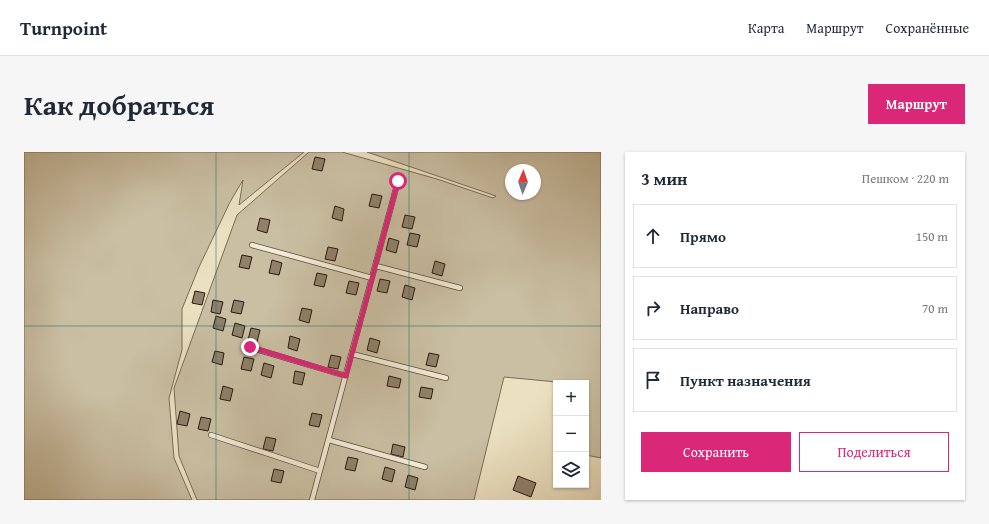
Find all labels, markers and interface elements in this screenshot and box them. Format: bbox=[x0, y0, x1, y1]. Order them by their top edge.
text: Turnpoint bbox=[20, 14, 107, 42]
text: Карта bbox=[748, 18, 784, 38]
text: Маршрут bbox=[806, 18, 864, 38]
text: Сохранённые bbox=[886, 18, 969, 38]
text: Как добраться bbox=[24, 84, 214, 125]
button: Маршрут bbox=[868, 84, 965, 124]
north arrow bbox=[505, 164, 541, 200]
text: 3 мин bbox=[641, 166, 687, 191]
text: Пешком · 220 m bbox=[862, 169, 949, 188]
route start bbox=[389, 172, 407, 190]
icon: ahead bbox=[642, 225, 664, 247]
text: Прямо bbox=[680, 226, 726, 247]
text: 150 m bbox=[916, 227, 948, 246]
icon: right bbox=[642, 297, 664, 319]
text: Направо bbox=[680, 298, 739, 319]
text: 70 m bbox=[922, 299, 948, 318]
route end bbox=[241, 338, 259, 356]
icon: arrive bbox=[642, 369, 664, 391]
text: Пункт назначения bbox=[680, 370, 811, 391]
map controls bbox=[553, 380, 589, 488]
button: + bbox=[553, 380, 589, 416]
button: − bbox=[553, 416, 589, 452]
button: Сохранить bbox=[641, 432, 791, 472]
button: Поделиться bbox=[799, 432, 949, 472]
button: layers bbox=[553, 452, 589, 488]

